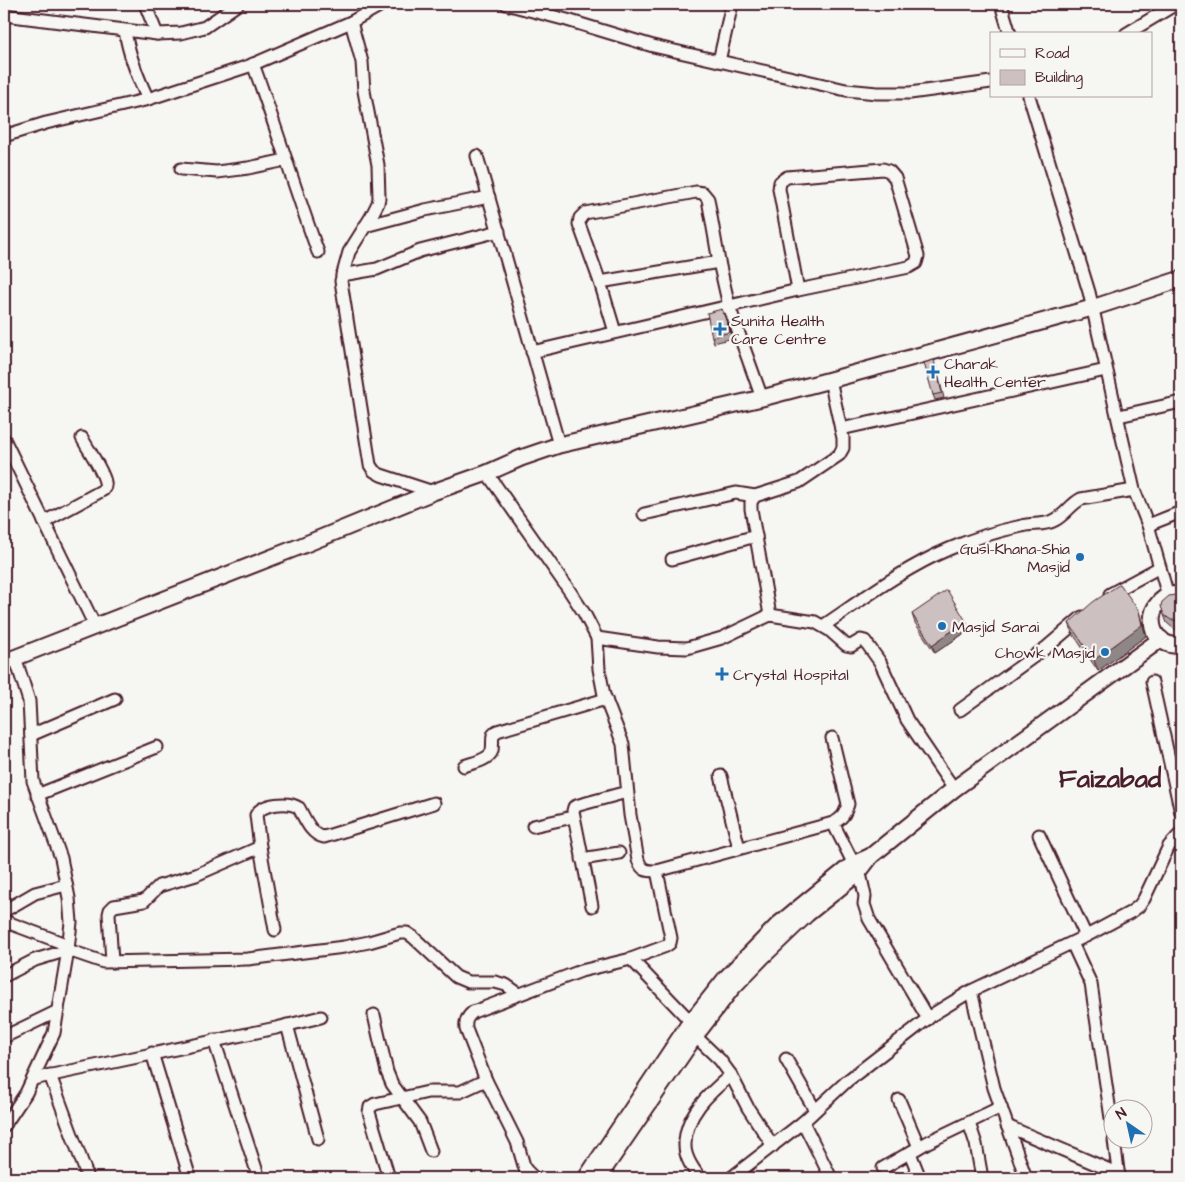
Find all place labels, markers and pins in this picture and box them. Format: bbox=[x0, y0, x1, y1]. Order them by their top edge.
place label: Sunita Health Care Centre bbox=[731, 310, 827, 350]
marker: Sunita Health Care Centre bbox=[713, 322, 727, 336]
place label: Charak Health Center bbox=[944, 353, 1046, 393]
marker: Charak Health Center bbox=[926, 365, 940, 379]
place label: Gusl-Khana-Shia Masjid bbox=[960, 538, 1070, 578]
marker: Gusl-Khana-Shia Masjid bbox=[1074, 551, 1086, 563]
place label: Masjid Sarai bbox=[952, 616, 1040, 638]
marker: Masjid Sarai bbox=[936, 620, 948, 632]
place label: Chowk Masjid bbox=[995, 642, 1095, 664]
marker: Chowk Masjid bbox=[1099, 646, 1111, 658]
place label: Crystal Hospital bbox=[733, 664, 849, 687]
marker: Crystal Hospital bbox=[715, 667, 729, 681]

